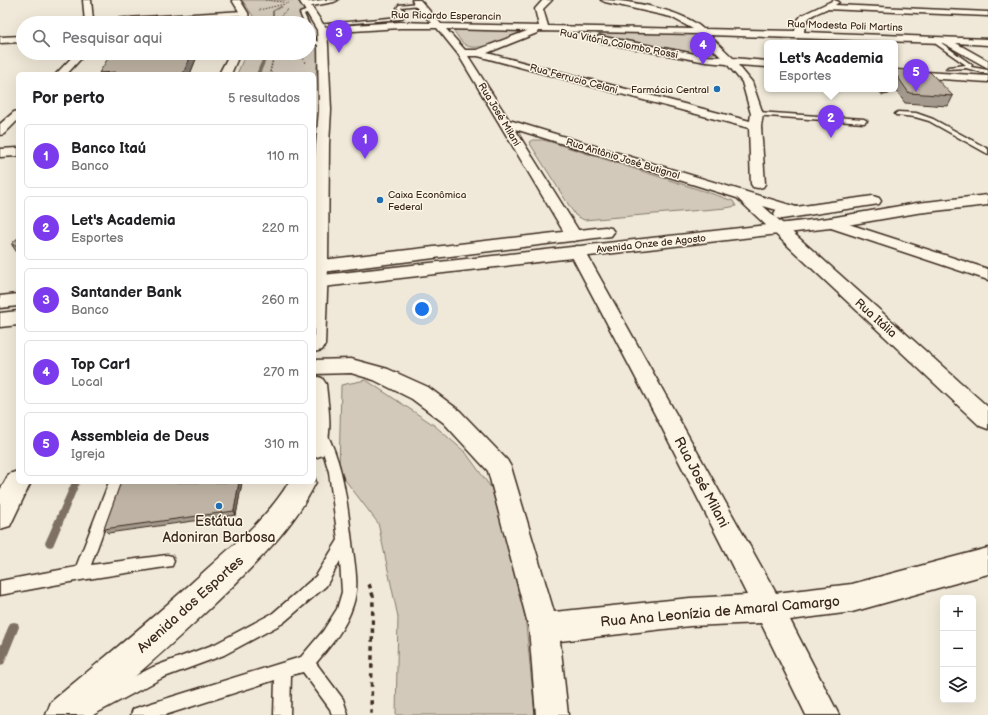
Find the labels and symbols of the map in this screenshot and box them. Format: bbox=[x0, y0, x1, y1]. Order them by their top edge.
street label: Rua Ricardo Esperancin bbox=[391, 9, 502, 23]
street label: Rua Modesta Poli Martins bbox=[787, 18, 903, 34]
pin: 3 bbox=[326, 20, 352, 53]
street label: Rua Vitória Colombo Rossi bbox=[559, 27, 679, 61]
pin: 4 bbox=[690, 32, 716, 65]
pin: 5 bbox=[903, 59, 929, 92]
street label: Rua Ferrucio Celani bbox=[529, 61, 619, 96]
street label: Rua José Milani bbox=[476, 81, 523, 148]
place label: Farmácia Central bbox=[631, 84, 709, 96]
marker: Farmácia Central bbox=[712, 84, 722, 94]
pin: 2 bbox=[818, 105, 844, 138]
pin: 1 bbox=[352, 126, 378, 159]
street label: Rua Antônio José Butignol bbox=[564, 136, 681, 182]
place label: Caixa Econômica Federal bbox=[388, 189, 467, 213]
marker: Caixa Econômica Federal bbox=[375, 195, 385, 205]
street label: Avenida Onze de Agosto bbox=[596, 232, 707, 256]
street label: Rua Itália bbox=[852, 296, 900, 341]
your location bbox=[412, 299, 432, 319]
street label: Rua José Milani bbox=[671, 434, 733, 531]
marker: Estátua Adoniran Barbosa bbox=[214, 501, 224, 511]
place label: Estátua Adoniran Barbosa bbox=[162, 513, 276, 546]
street label: Avenida dos Esportes bbox=[134, 552, 247, 657]
street label: Rua Ana Leonízia de Amaral Camargo bbox=[600, 593, 841, 630]

